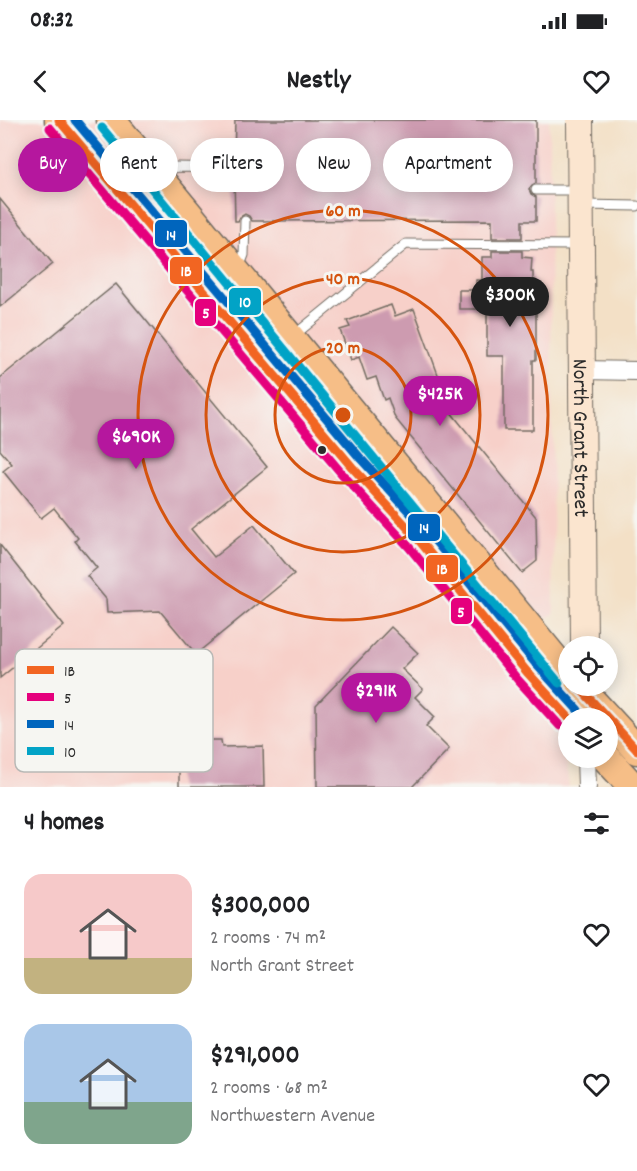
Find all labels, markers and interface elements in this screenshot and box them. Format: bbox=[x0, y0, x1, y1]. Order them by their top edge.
text: 08:32 bbox=[30, 6, 74, 37]
text: Nestly bbox=[287, 62, 350, 101]
icon: back bbox=[24, 65, 57, 98]
icon: heart bbox=[580, 65, 613, 98]
chip: Buy bbox=[18, 138, 88, 192]
chip: Rent bbox=[100, 138, 178, 192]
chip: Filters bbox=[190, 138, 284, 192]
chip: New bbox=[296, 138, 371, 192]
chip: Apartment bbox=[383, 138, 513, 192]
text: 60 m bbox=[325, 200, 361, 225]
line badge: 14 bbox=[154, 219, 188, 248]
text: 14 bbox=[166, 225, 176, 248]
line badge: 1B bbox=[169, 256, 203, 285]
text: 1B bbox=[180, 261, 192, 284]
text: 40 m bbox=[326, 268, 360, 293]
pin: $300K bbox=[468, 277, 552, 328]
text: $300K bbox=[485, 282, 535, 310]
line badge: 10 bbox=[228, 287, 262, 316]
text: 10 bbox=[239, 292, 251, 315]
line badge: 5 bbox=[194, 298, 217, 327]
text: 5 bbox=[202, 303, 210, 326]
text: 20 m bbox=[326, 337, 360, 362]
street label: North Grant Street bbox=[563, 359, 595, 517]
pin: $425K bbox=[398, 376, 482, 427]
text: $425K bbox=[417, 381, 463, 409]
centre of rings bbox=[333, 405, 353, 425]
pin: $690K bbox=[94, 419, 178, 470]
text: $690K bbox=[111, 424, 161, 452]
unlabelled marker bbox=[316, 444, 328, 456]
line badge: 14 bbox=[407, 513, 441, 542]
text: 14 bbox=[419, 518, 429, 541]
line badge: 1B bbox=[425, 554, 459, 583]
text: 1B bbox=[436, 559, 448, 582]
line badge: 5 bbox=[450, 597, 473, 625]
text: 5 bbox=[457, 602, 465, 625]
map controls bbox=[558, 636, 618, 768]
button: locate bbox=[558, 636, 618, 696]
legend bbox=[15, 649, 213, 772]
text: 1B bbox=[64, 661, 75, 684]
pin: $291K bbox=[334, 673, 418, 724]
text: $291K bbox=[355, 678, 397, 706]
text: 5 bbox=[64, 688, 71, 711]
button: layers bbox=[558, 708, 618, 768]
text: 14 bbox=[64, 715, 74, 738]
text: 10 bbox=[64, 742, 76, 765]
text: 4 homes bbox=[24, 805, 104, 842]
icon: filters bbox=[580, 807, 613, 840]
text: $300,000 bbox=[210, 888, 311, 925]
icon: home bbox=[72, 898, 144, 970]
icon: heart bbox=[580, 918, 613, 951]
text: 2 rooms · 74 m² bbox=[210, 925, 326, 953]
text: North Grant Street bbox=[210, 953, 354, 981]
text: $291,000 bbox=[210, 1038, 300, 1075]
icon: home bbox=[72, 1048, 144, 1120]
icon: heart bbox=[580, 1068, 613, 1101]
text: 2 rooms · 68 m² bbox=[210, 1075, 328, 1103]
text: Northwestern Avenue bbox=[210, 1103, 375, 1131]

